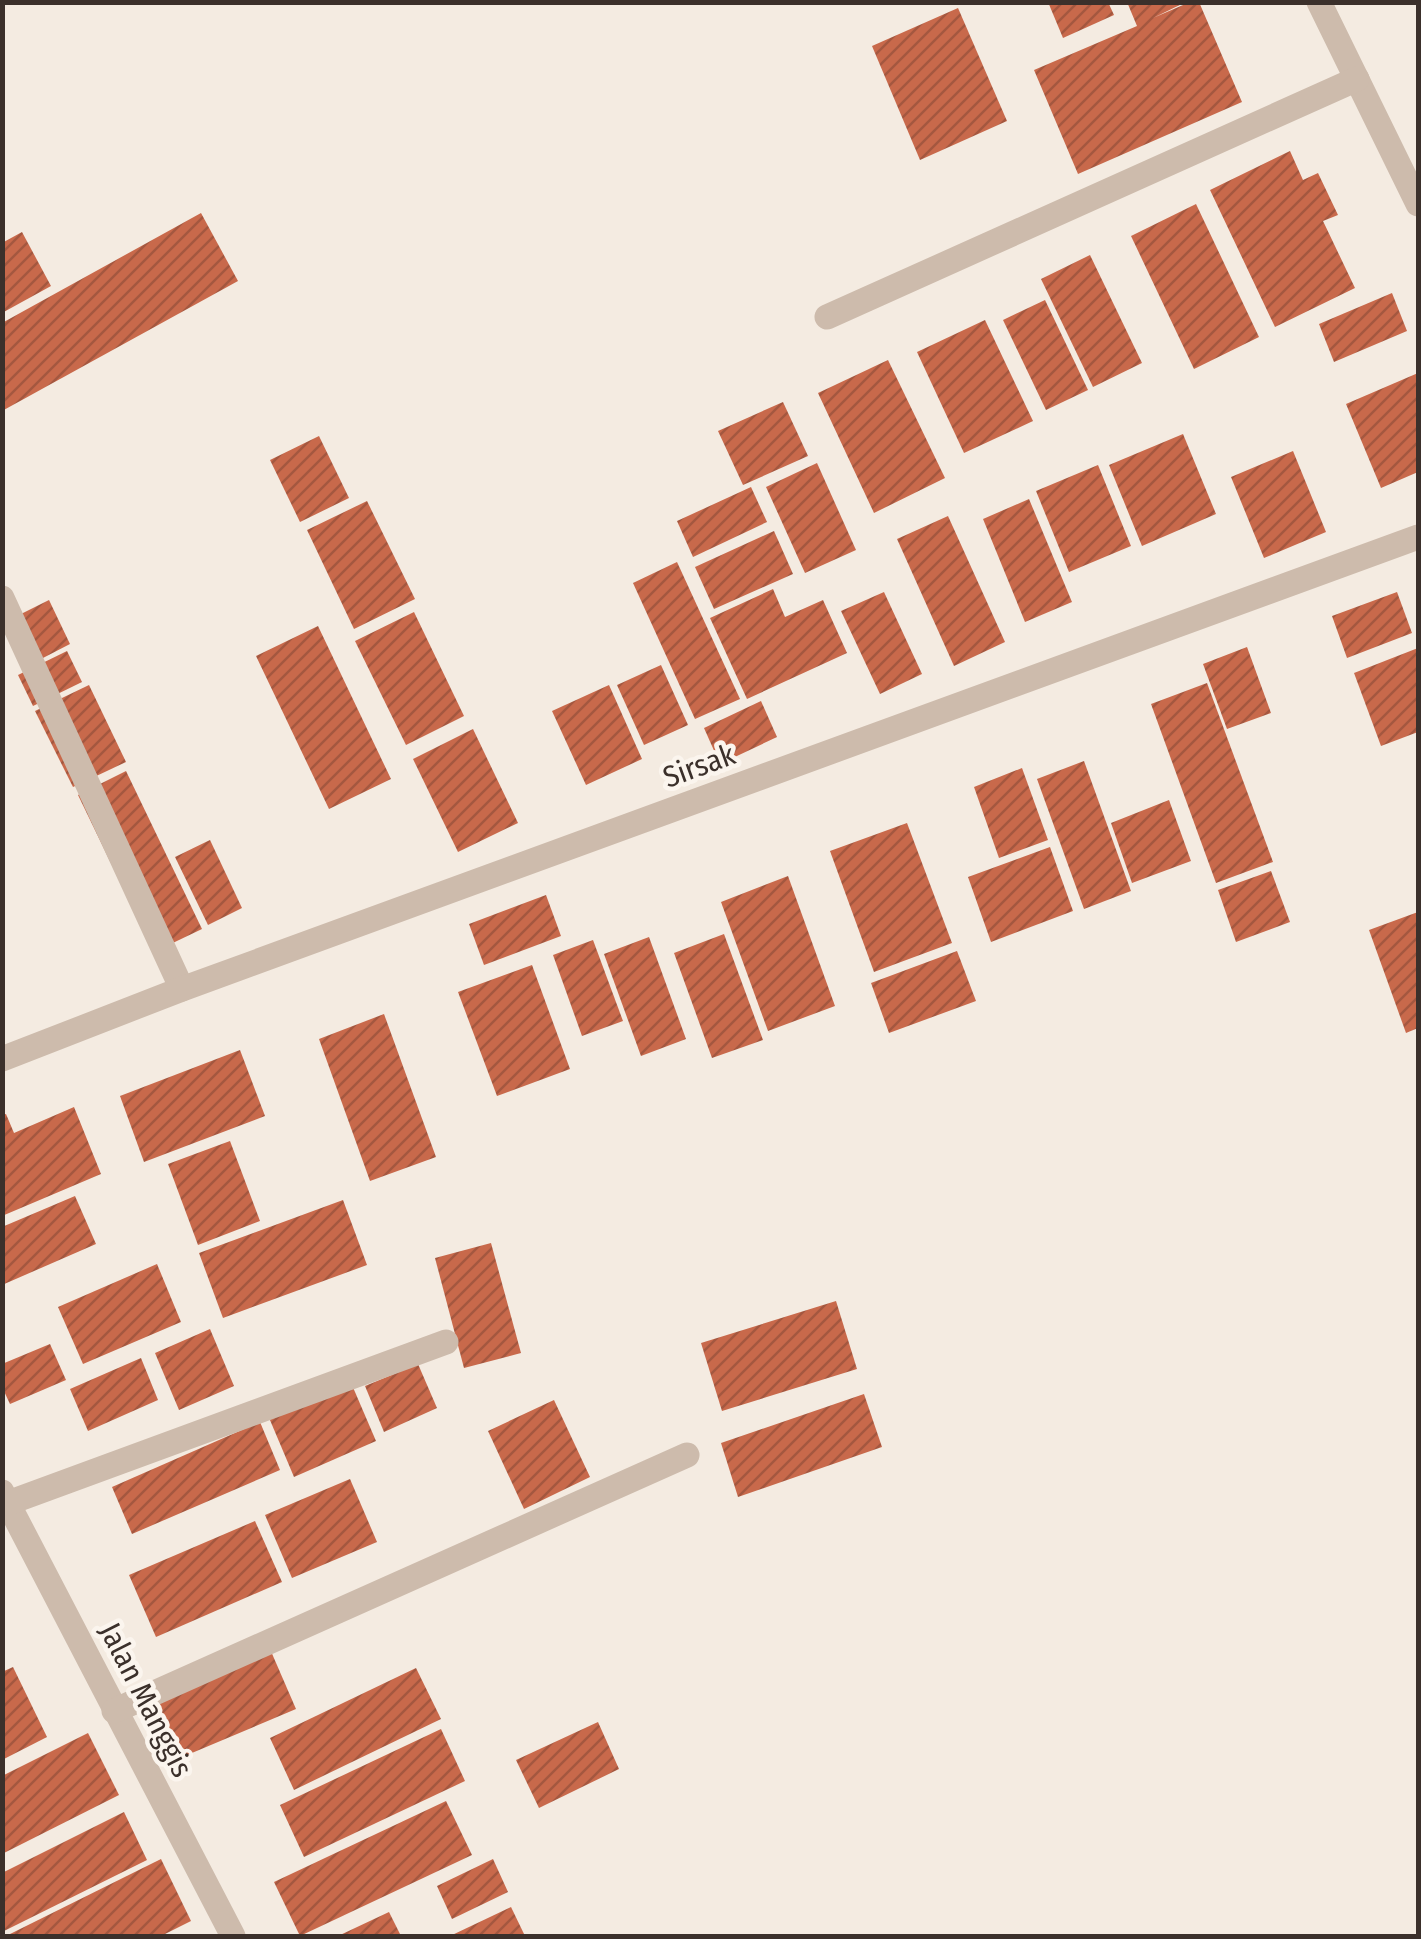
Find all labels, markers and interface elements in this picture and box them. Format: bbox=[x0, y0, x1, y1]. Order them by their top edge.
street label: Sirsak bbox=[658, 736, 740, 796]
street label: Jalan Manggis bbox=[92, 1617, 200, 1783]

